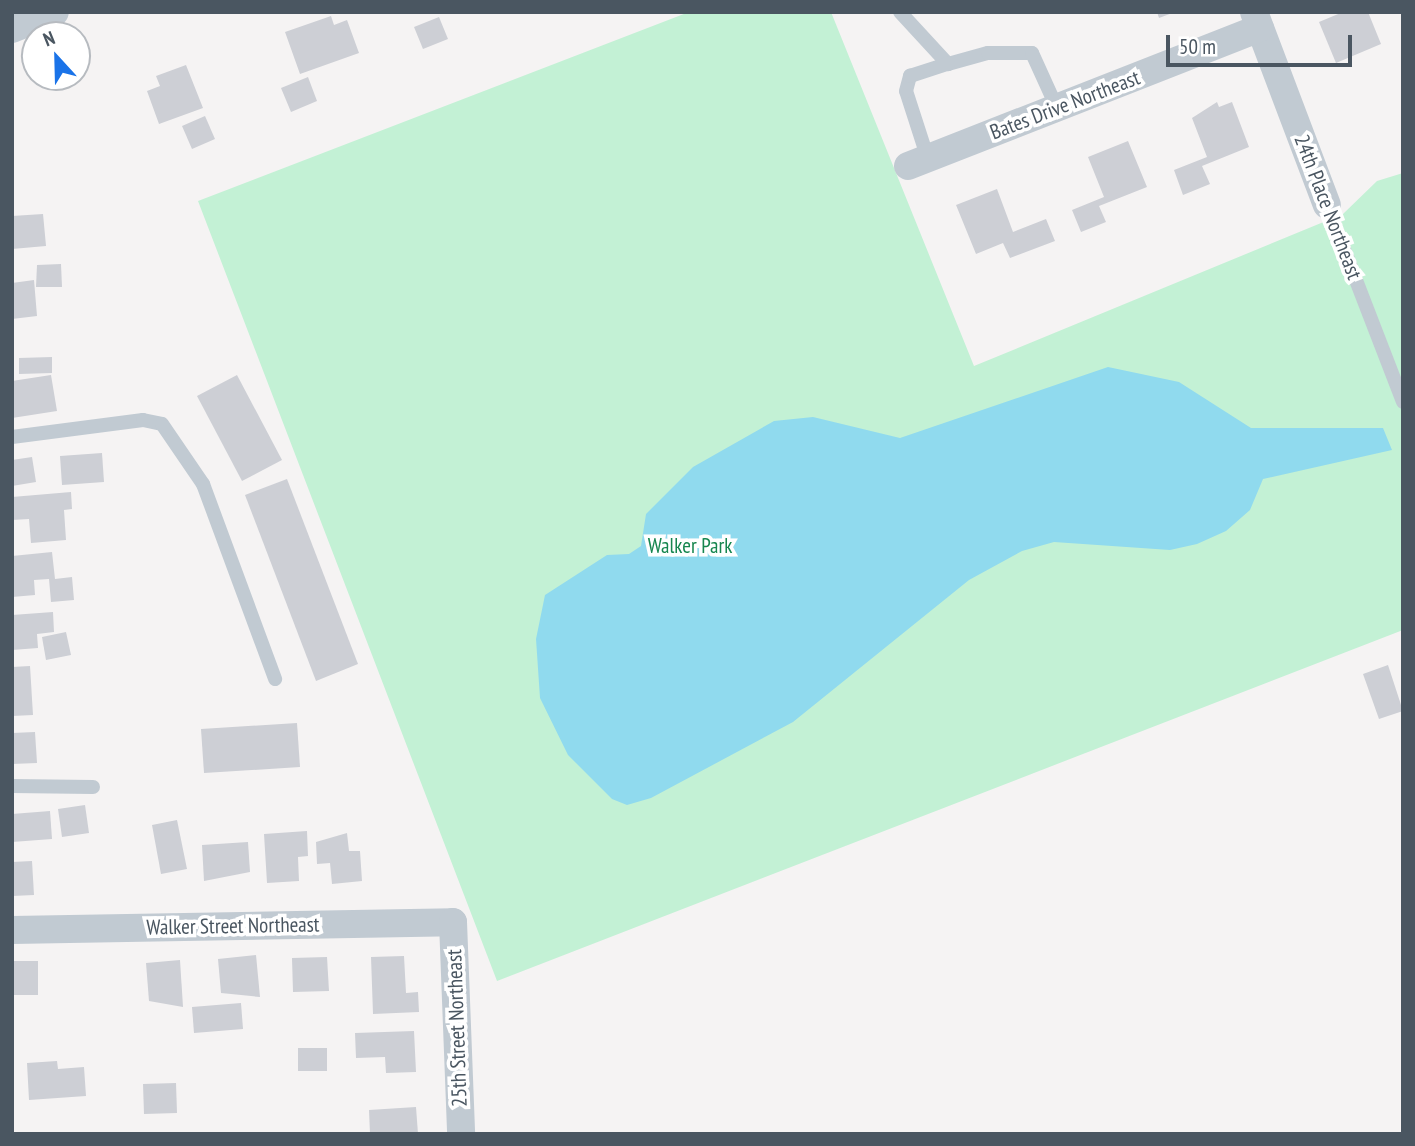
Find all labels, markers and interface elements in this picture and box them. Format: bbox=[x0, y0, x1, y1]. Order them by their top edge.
north arrow bbox=[21, 21, 91, 91]
scale bar bbox=[1170, 21, 1356, 65]
text: N bbox=[40, 25, 58, 51]
text: 50 m bbox=[1179, 33, 1216, 60]
street label: Bates Drive Northeast bbox=[987, 65, 1143, 145]
street label: 24th Place Northeast bbox=[1289, 131, 1367, 283]
park label: Walker Park bbox=[648, 533, 732, 559]
street label: Walker Street Northeast bbox=[146, 912, 320, 940]
street label: 25th Street Northeast bbox=[442, 949, 472, 1107]

